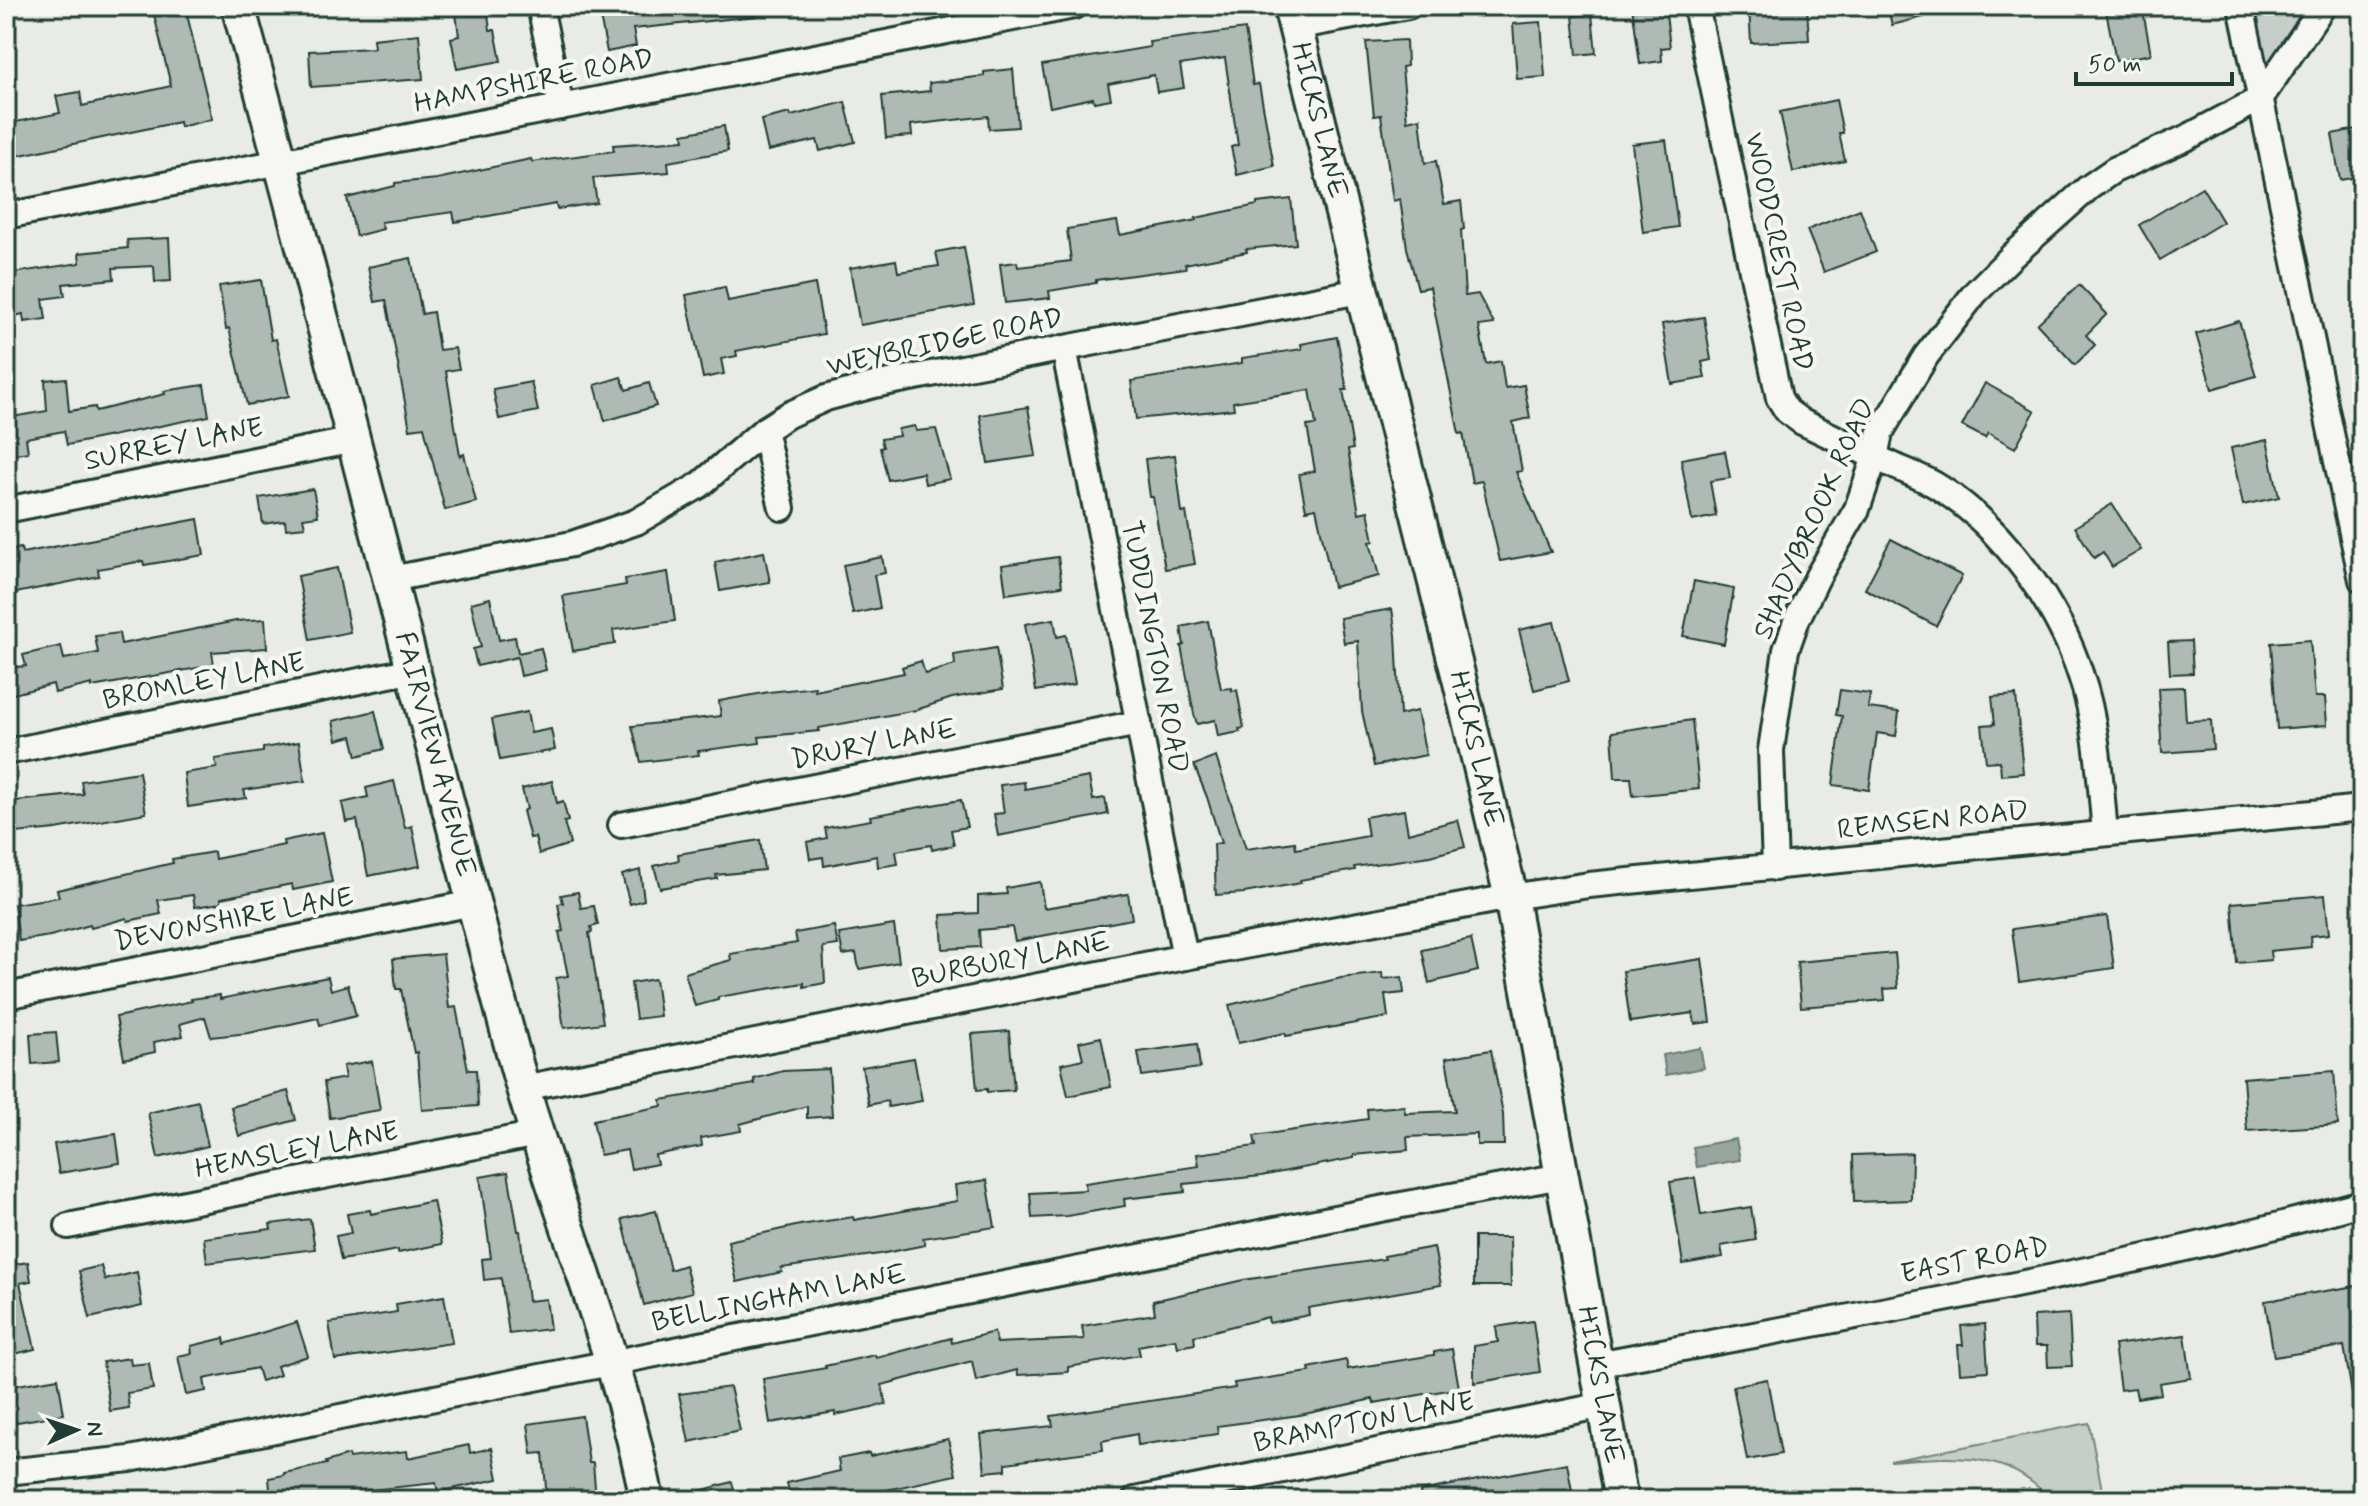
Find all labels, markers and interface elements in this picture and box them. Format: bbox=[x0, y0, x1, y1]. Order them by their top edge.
scale bar bbox=[2076, 36, 2232, 86]
street label: HICKS LANE bbox=[1281, 39, 1356, 202]
street label: HAMPSHIRE ROAD bbox=[411, 41, 657, 123]
text: 50 m bbox=[2088, 50, 2142, 81]
street label: WOODCREST ROAD bbox=[1735, 129, 1821, 375]
street label: WEYBRIDGE ROAD bbox=[823, 300, 1067, 386]
street label: SHADYBROOK ROAD bbox=[1745, 393, 1885, 645]
street label: SURREY LANE bbox=[81, 410, 267, 480]
street label: TUDDINGTON ROAD bbox=[1111, 517, 1197, 777]
street label: FAIRVIEW AVENUE bbox=[385, 628, 484, 881]
street label: BROMLEY LANE bbox=[100, 644, 308, 720]
street label: HICKS LANE bbox=[1439, 667, 1512, 831]
street label: DRURY LANE bbox=[788, 711, 960, 779]
street label: REMSEN ROAD bbox=[1836, 793, 2030, 849]
street label: DEVONSHIRE LANE bbox=[111, 879, 357, 961]
street label: BURBURY LANE bbox=[909, 924, 1113, 998]
street label: HEMSLEY LANE bbox=[192, 1113, 402, 1189]
street label: EAST ROAD bbox=[1898, 1229, 2052, 1293]
street label: BELLINGHAM LANE bbox=[649, 1256, 909, 1342]
street label: HICKS LANE bbox=[1567, 1303, 1633, 1467]
street label: BRAMPTON LANE bbox=[1250, 1383, 1478, 1463]
north arrow bbox=[36, 1390, 116, 1470]
text: N bbox=[80, 1421, 108, 1437]

